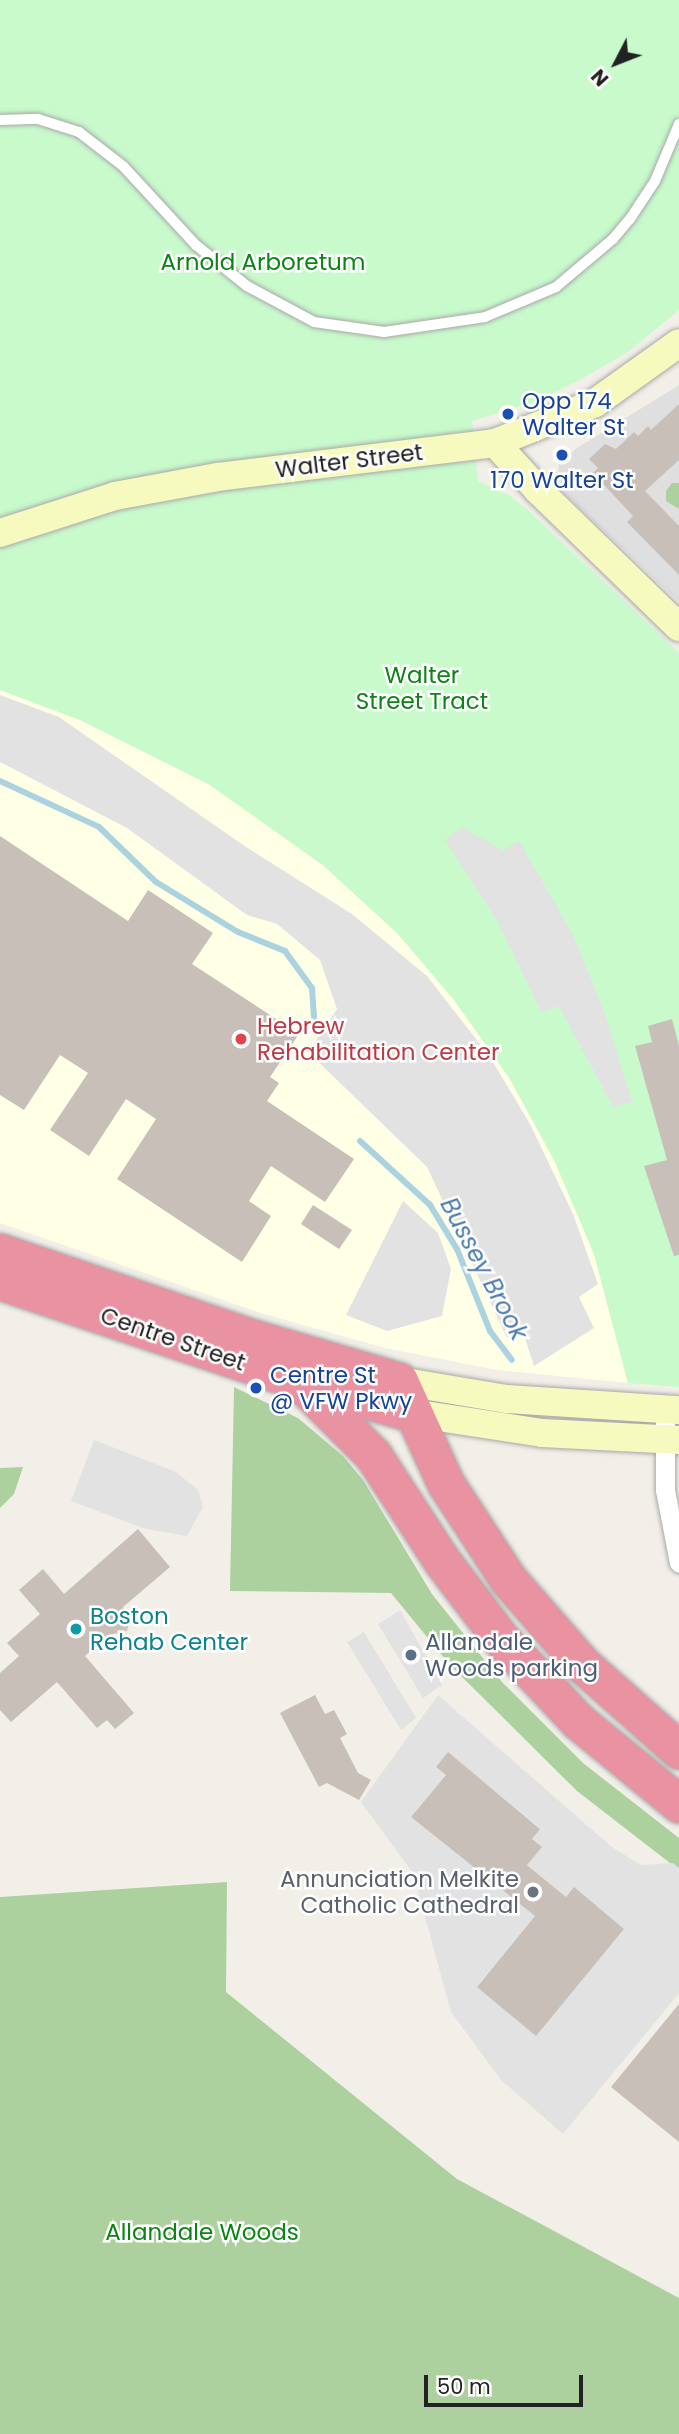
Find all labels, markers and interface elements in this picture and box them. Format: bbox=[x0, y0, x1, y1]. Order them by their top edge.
north arrow bbox=[581, 28, 651, 98]
text: N bbox=[585, 63, 615, 92]
park label: Arnold Arboretum bbox=[161, 248, 365, 276]
place label: Opp 174 Walter St bbox=[522, 387, 625, 441]
marker: Opp 174 Walter St bbox=[500, 406, 516, 422]
street label: Walter Street bbox=[274, 438, 424, 484]
marker: 170 Walter St bbox=[554, 447, 570, 463]
place label: 170 Walter St bbox=[490, 466, 634, 494]
park label: Walter Street Tract bbox=[356, 661, 488, 715]
place label: Hebrew Rehabilitation Center bbox=[257, 1012, 500, 1066]
marker: Hebrew Rehabilitation Center bbox=[231, 1029, 251, 1049]
water label: Bussey Brook bbox=[434, 1193, 534, 1345]
street label: Centre Street bbox=[97, 1301, 249, 1377]
place label: Centre St @ VFW Pkwy bbox=[270, 1361, 412, 1415]
marker: Centre St @ VFW Pkwy bbox=[248, 1380, 264, 1396]
place label: Boston Rehab Center bbox=[90, 1602, 248, 1656]
marker: Boston Rehab Center bbox=[68, 1621, 84, 1637]
place label: Allandale Woods parking bbox=[425, 1628, 598, 1682]
marker: Allandale Woods parking bbox=[403, 1647, 419, 1663]
place label: Annunciation Melkite Catholic Cathedral bbox=[280, 1865, 519, 1919]
marker: Annunciation Melkite Catholic Cathedral bbox=[525, 1884, 541, 1900]
park label: Allandale Woods bbox=[105, 2218, 299, 2246]
scale bar bbox=[427, 2360, 586, 2404]
text: 50 m bbox=[437, 2372, 491, 2401]

